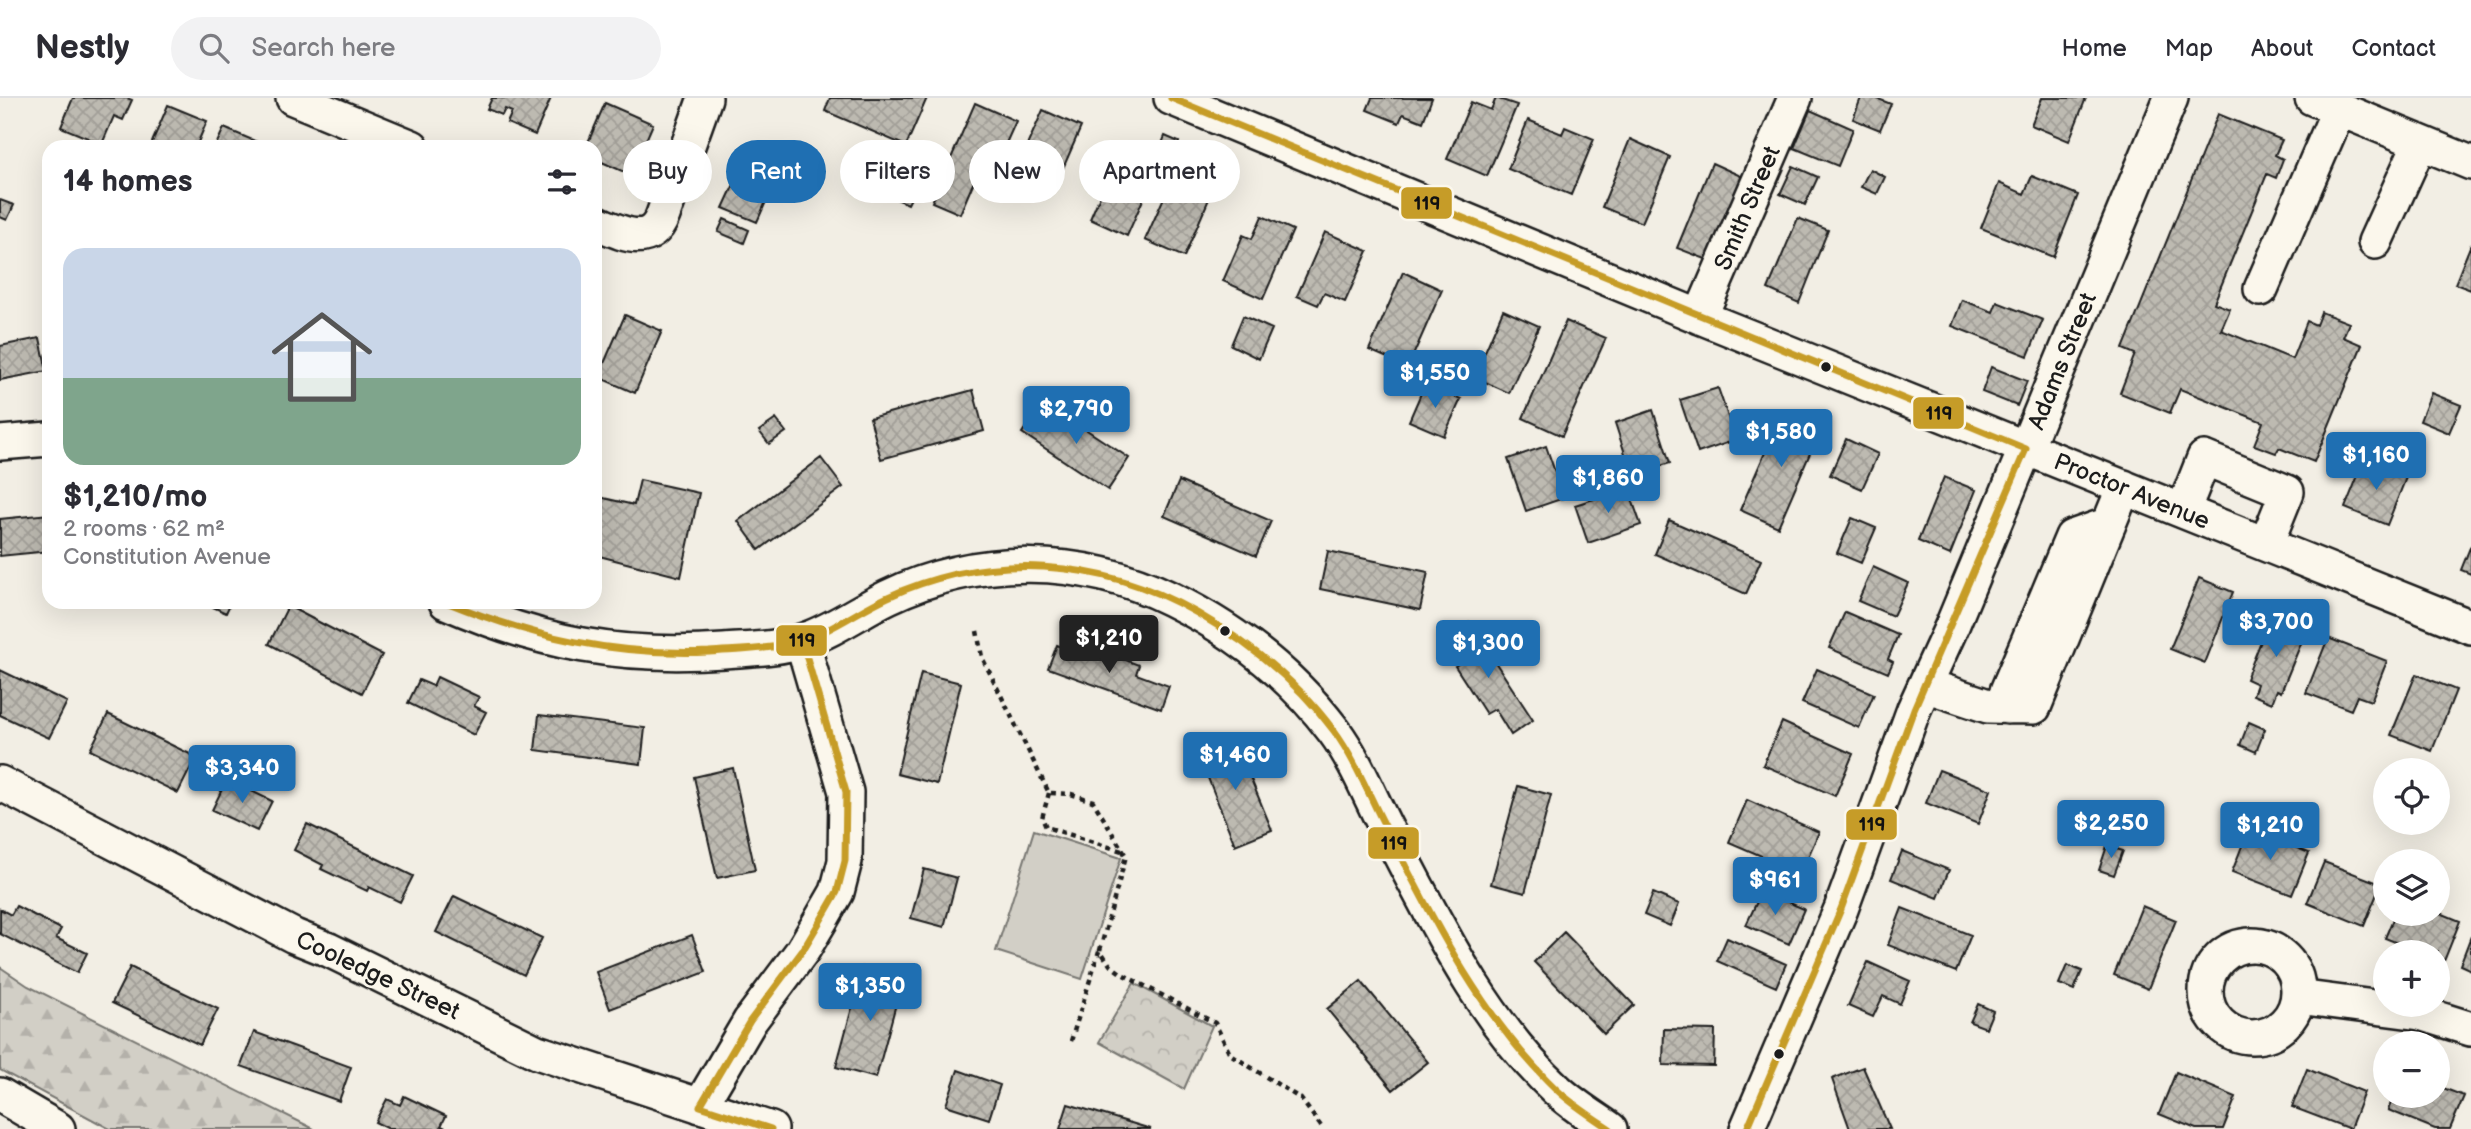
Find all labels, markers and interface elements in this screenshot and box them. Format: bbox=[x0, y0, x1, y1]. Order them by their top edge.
search box bbox=[171, 17, 661, 80]
text: Nestly bbox=[35, 28, 129, 68]
icon: search bbox=[195, 29, 233, 67]
text: Search here bbox=[251, 33, 395, 64]
text: Home bbox=[2062, 34, 2127, 63]
text: Map bbox=[2165, 34, 2213, 63]
text: About bbox=[2251, 34, 2313, 63]
text: Contact bbox=[2351, 34, 2436, 63]
chip: Buy bbox=[623, 140, 712, 203]
chip: Rent bbox=[726, 140, 826, 203]
chip: Filters bbox=[840, 140, 955, 203]
chip: New bbox=[969, 140, 1065, 203]
chip: Apartment bbox=[1079, 140, 1240, 203]
street label: Smith Street bbox=[1708, 141, 1787, 275]
icon: filters bbox=[543, 163, 581, 201]
text: 14 homes bbox=[63, 164, 192, 200]
line badge: 119 bbox=[1400, 186, 1453, 220]
text: 119 bbox=[1413, 193, 1441, 216]
street label: Adams Street bbox=[2022, 288, 2103, 434]
icon: home bbox=[259, 294, 385, 420]
pin: $1,550 bbox=[1378, 350, 1492, 410]
text: $1,550 bbox=[1400, 359, 1470, 387]
unlabelled marker bbox=[1819, 360, 1833, 374]
pin: $2,790 bbox=[1019, 386, 1133, 446]
text: $2,790 bbox=[1039, 395, 1113, 423]
line badge: 119 bbox=[1912, 396, 1965, 430]
text: 119 bbox=[1925, 403, 1953, 426]
pin: $1,580 bbox=[1724, 410, 1838, 469]
text: $1,580 bbox=[1745, 418, 1817, 446]
pin: $1,160 bbox=[2319, 432, 2433, 492]
text: $1,160 bbox=[2342, 441, 2410, 469]
street label: Proctor Avenue bbox=[2050, 447, 2214, 536]
pin: $1,860 bbox=[1551, 456, 1665, 515]
text: $1,860 bbox=[1572, 464, 1644, 492]
text: $1,210/mo bbox=[63, 479, 207, 515]
text: 2 rooms · 62 m² bbox=[63, 515, 225, 543]
text: Constitution Avenue bbox=[63, 543, 271, 571]
pin: $3,700 bbox=[2219, 600, 2333, 659]
text: $3,700 bbox=[2238, 608, 2314, 636]
pin: $1,210 bbox=[1052, 616, 1166, 675]
pin: $1,300 bbox=[1431, 620, 1545, 680]
line badge: 119 bbox=[775, 624, 828, 657]
text: $1,210 bbox=[1075, 624, 1143, 652]
unlabelled marker bbox=[1218, 624, 1232, 638]
text: $1,300 bbox=[1452, 629, 1524, 657]
text: 119 bbox=[788, 630, 816, 653]
pin: $1,460 bbox=[1178, 732, 1292, 792]
text: $1,460 bbox=[1199, 741, 1271, 769]
pin: $3,340 bbox=[185, 746, 299, 805]
text: $3,340 bbox=[204, 754, 280, 782]
map controls bbox=[2373, 758, 2450, 1108]
button: locate bbox=[2373, 758, 2450, 835]
pin: $2,250 bbox=[2054, 800, 2168, 860]
pin: $1,210 bbox=[2213, 802, 2327, 862]
line badge: 119 bbox=[1845, 808, 1898, 841]
text: $2,250 bbox=[2073, 809, 2149, 837]
text: $1,210 bbox=[2236, 811, 2304, 839]
text: 119 bbox=[1858, 814, 1886, 837]
line badge: 119 bbox=[1367, 826, 1420, 860]
text: 119 bbox=[1380, 833, 1408, 856]
button: layers bbox=[2373, 849, 2450, 926]
pin: $961 bbox=[1734, 858, 1816, 917]
text: $961 bbox=[1749, 866, 1801, 894]
street label: Cooledge Street bbox=[291, 925, 465, 1026]
button: + bbox=[2373, 940, 2450, 1017]
pin: $1,350 bbox=[813, 964, 927, 1023]
text: $1,350 bbox=[835, 972, 905, 1000]
button: − bbox=[2373, 1031, 2450, 1108]
unlabelled marker bbox=[1772, 1047, 1786, 1061]

